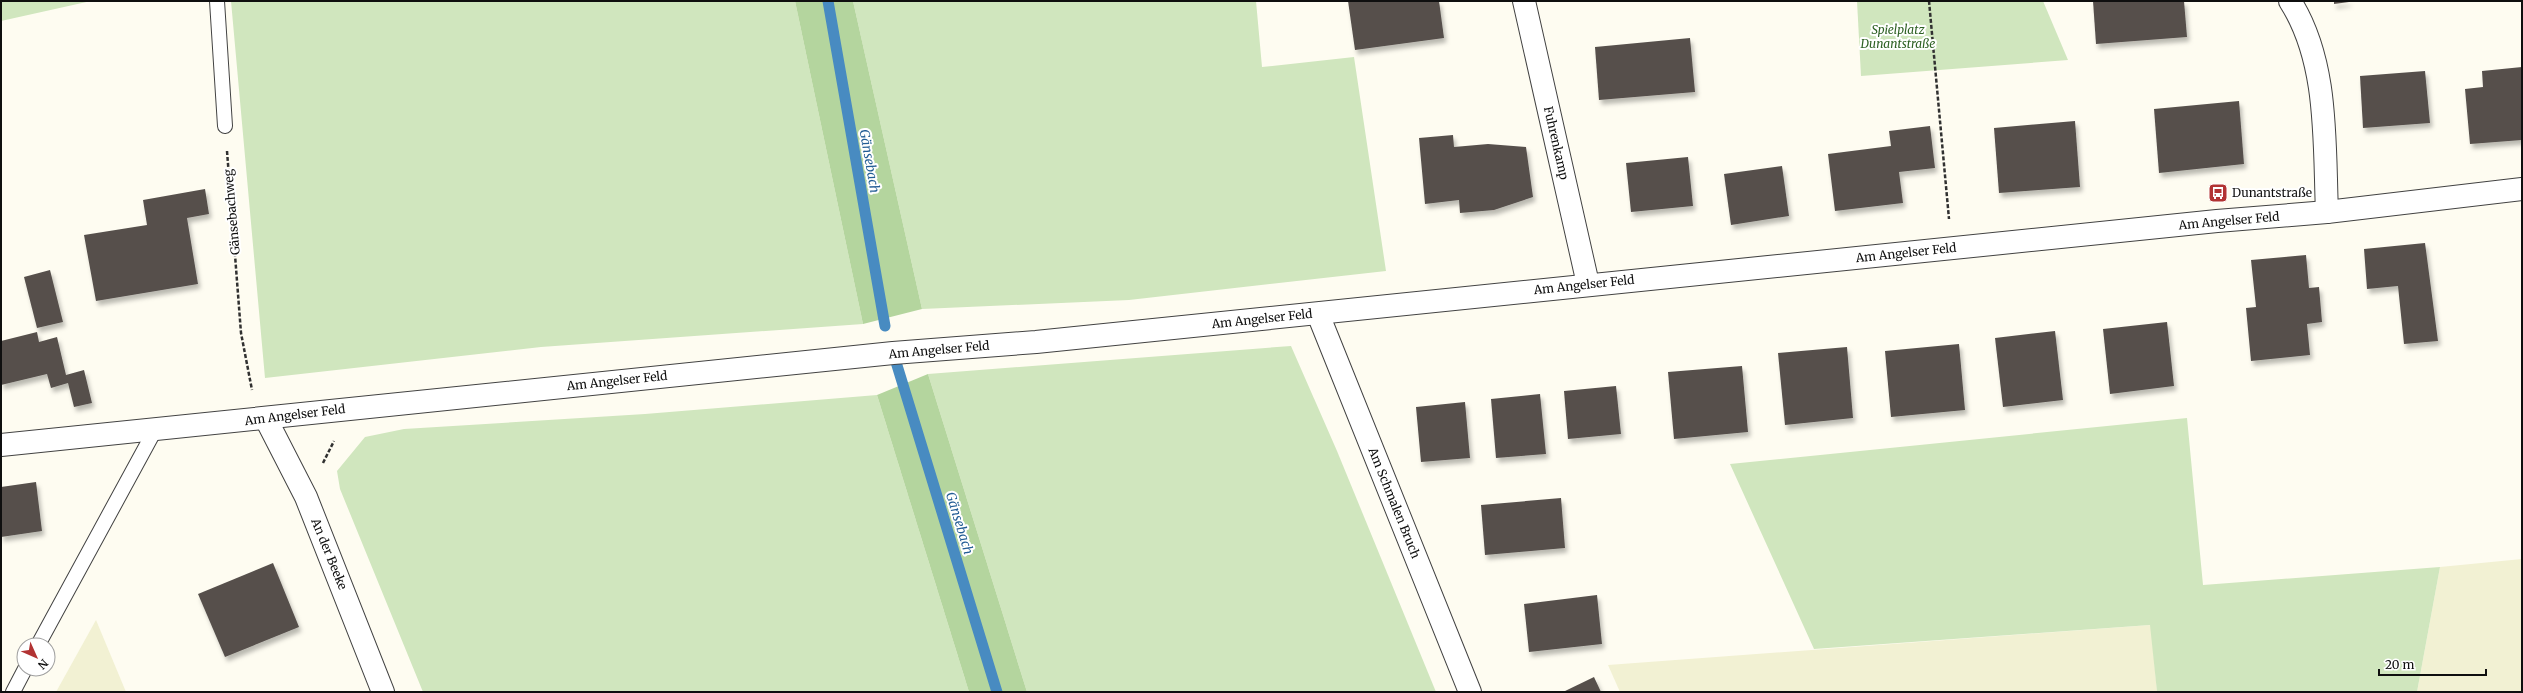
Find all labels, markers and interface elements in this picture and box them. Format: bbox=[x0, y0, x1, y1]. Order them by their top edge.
park label: Spielplatz Dunantstraße bbox=[1860, 22, 1935, 51]
street label: Fuhrenkamp bbox=[1541, 105, 1572, 181]
water label: Gänsebach bbox=[856, 128, 883, 194]
street label: Gänsebachweg bbox=[220, 168, 243, 256]
bus stop icon: Dunantstraße bbox=[2207, 182, 2229, 204]
place label: Dunantstraße bbox=[2232, 185, 2312, 200]
street label: Am Angelser Feld bbox=[2177, 209, 2280, 232]
street label: Am Angelser Feld bbox=[1854, 240, 1957, 265]
street label: Am Angelser Feld bbox=[1532, 272, 1635, 297]
street label: Am Angelser Feld bbox=[1210, 306, 1313, 331]
street label: Am Angelser Feld bbox=[887, 338, 990, 361]
street label: Am Angelser Feld bbox=[565, 368, 668, 393]
street label: Am Angelser Feld bbox=[243, 401, 346, 428]
street label: Am Schmalen Bruch bbox=[1365, 444, 1424, 560]
water label: Gänsebach bbox=[942, 490, 977, 556]
street label: An der Beeke bbox=[308, 515, 351, 592]
north arrow bbox=[16, 637, 56, 677]
scale bar bbox=[2379, 651, 2486, 677]
text: N bbox=[35, 656, 51, 672]
text: 20 m bbox=[2385, 657, 2414, 672]

